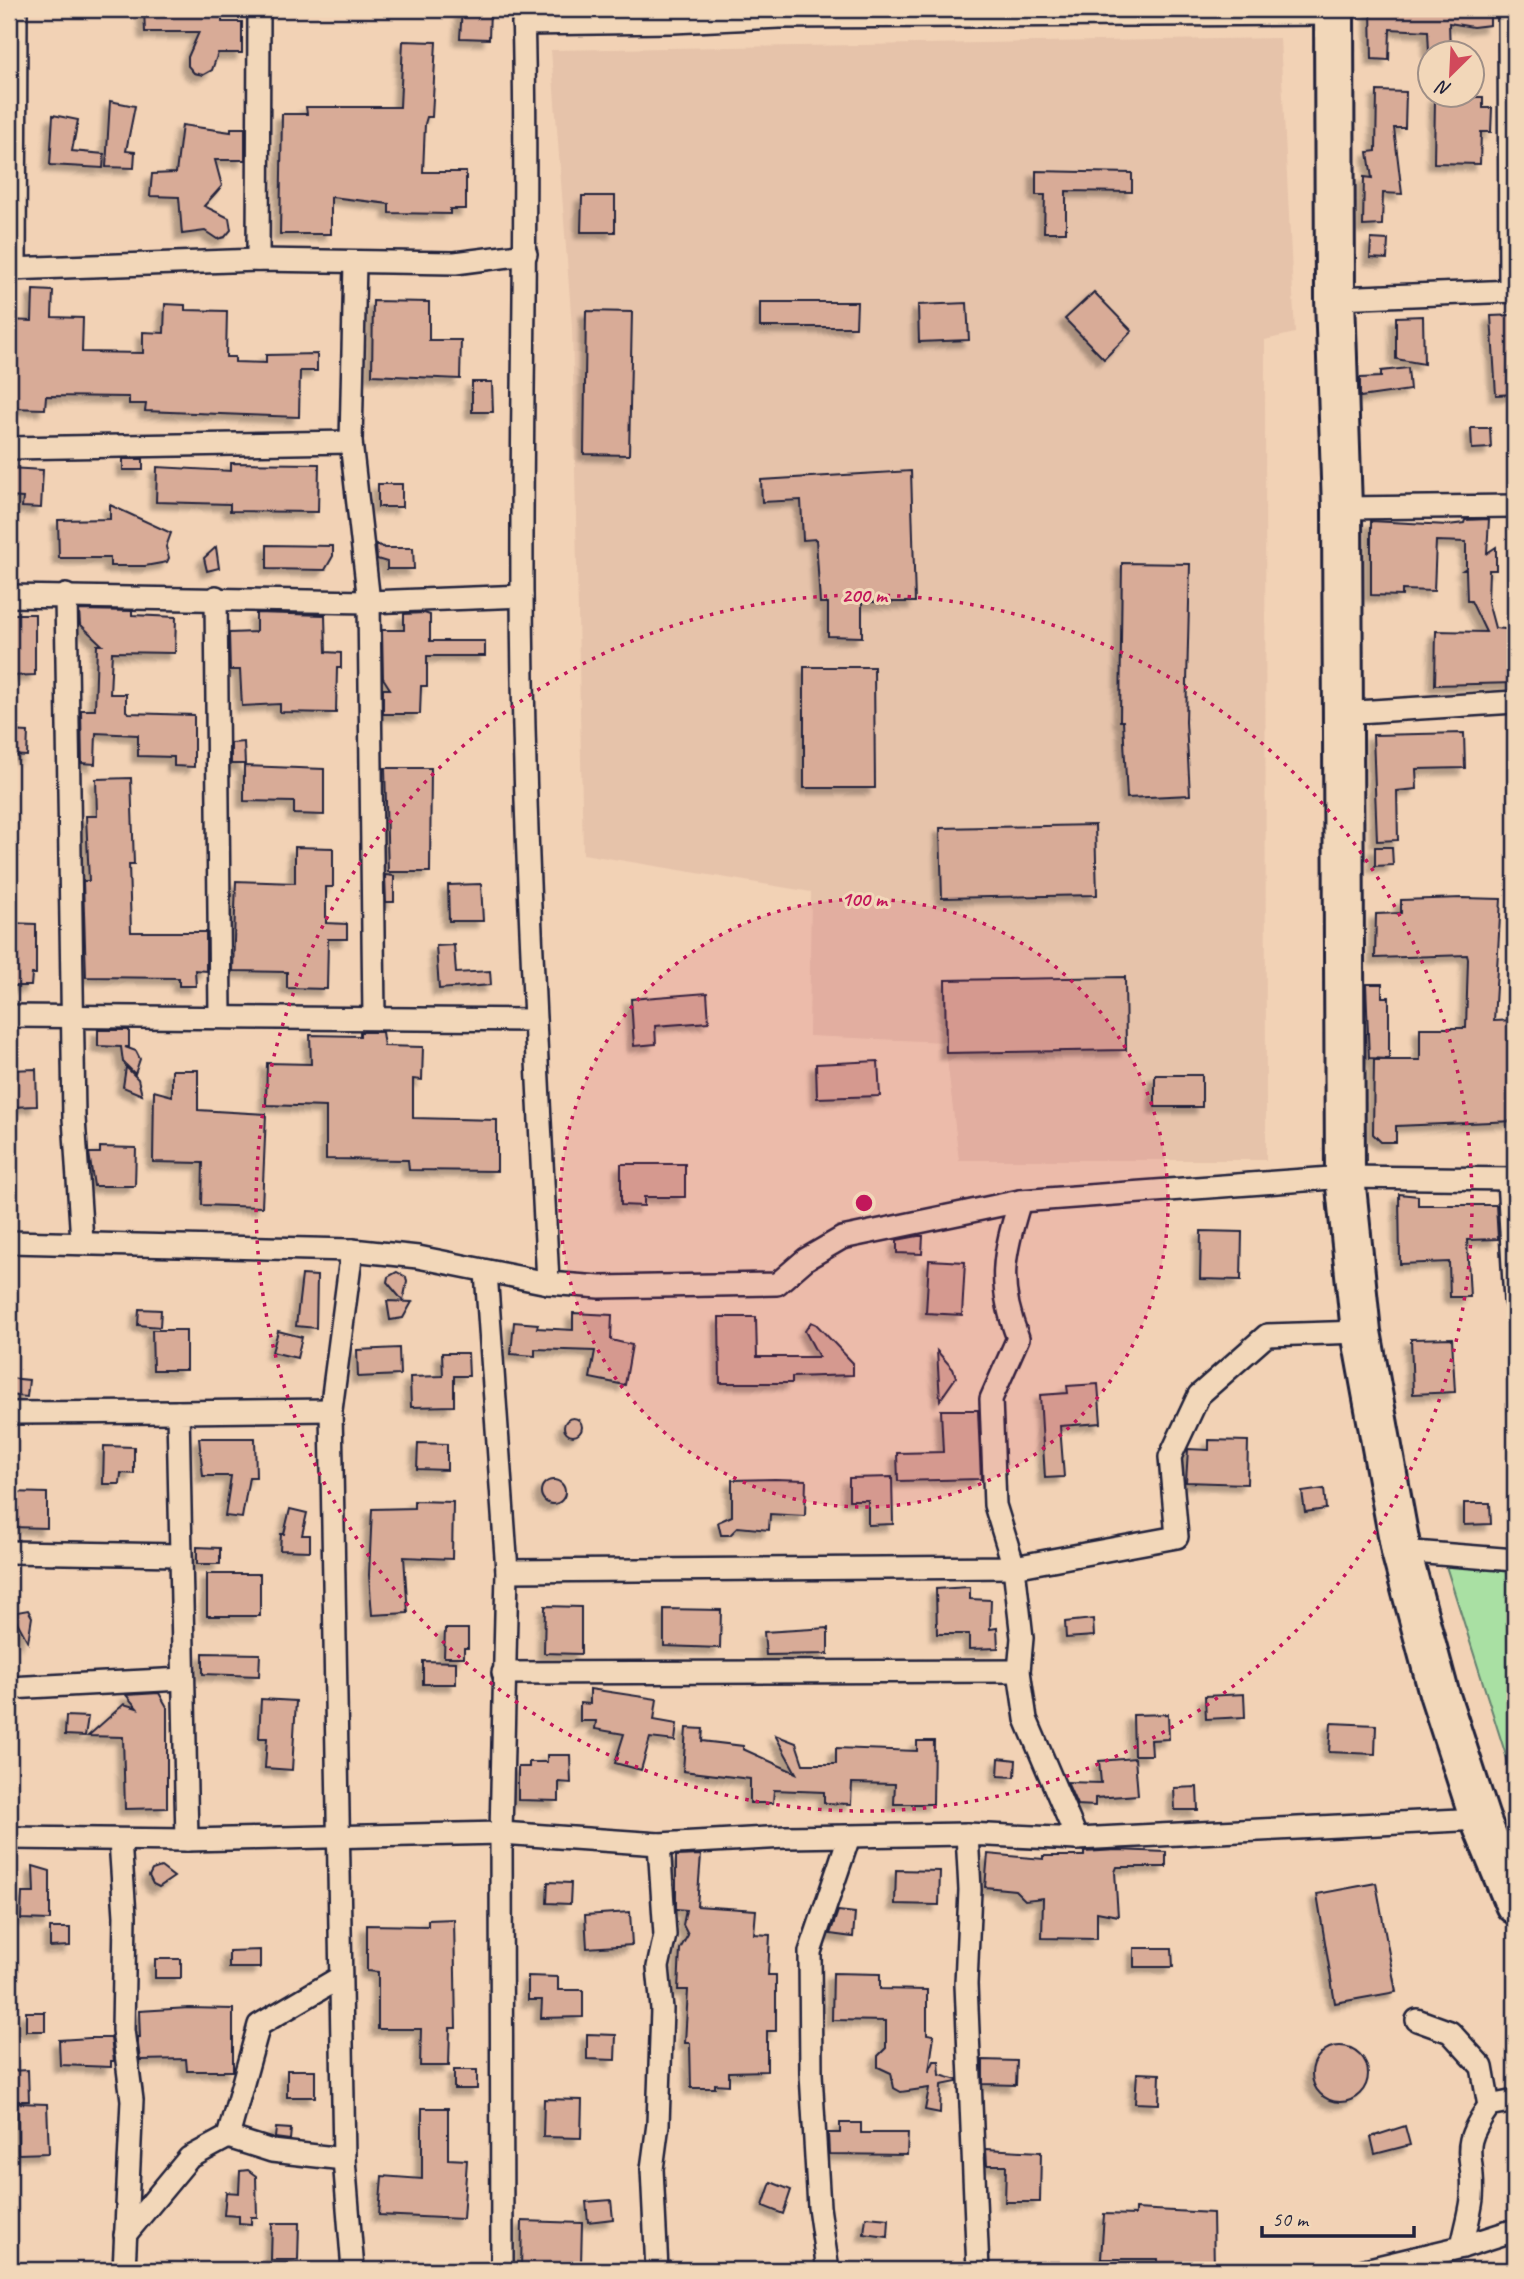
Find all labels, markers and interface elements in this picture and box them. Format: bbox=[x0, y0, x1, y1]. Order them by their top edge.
north arrow bbox=[1416, 38, 1486, 108]
text: N bbox=[1431, 74, 1455, 102]
text: 200 m bbox=[841, 582, 889, 608]
text: 100 m bbox=[841, 886, 889, 912]
centre of rings bbox=[852, 1191, 876, 1215]
scale bar bbox=[1262, 2195, 1414, 2239]
text: 50 m bbox=[1272, 2206, 1310, 2232]

